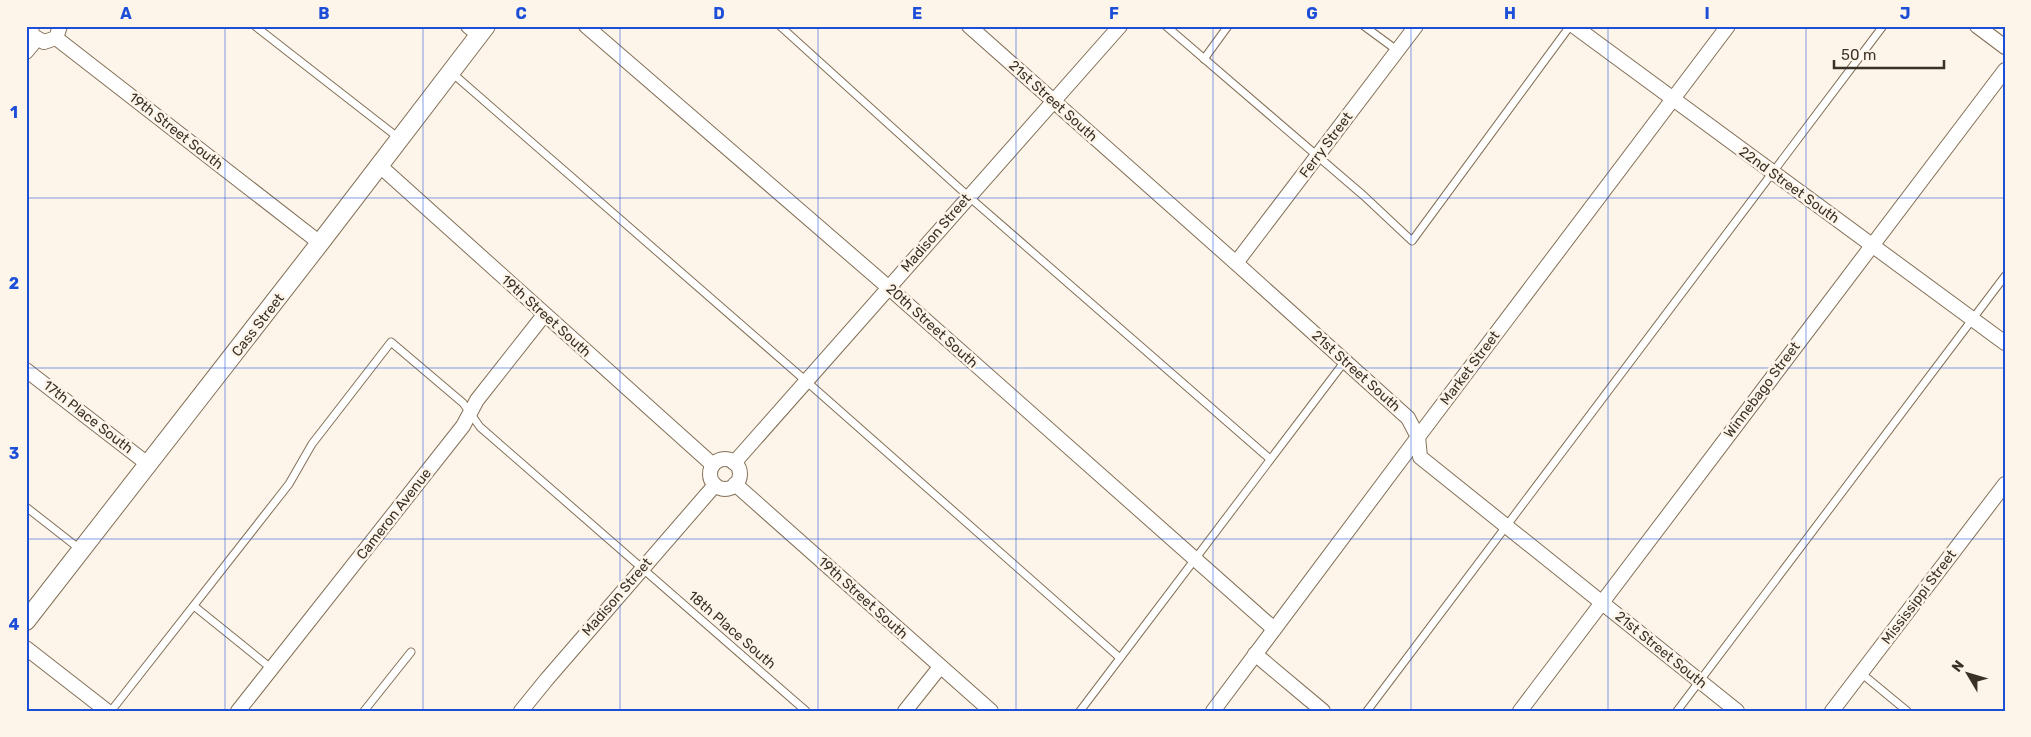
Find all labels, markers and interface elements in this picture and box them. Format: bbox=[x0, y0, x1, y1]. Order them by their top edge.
text: A bbox=[120, 4, 132, 23]
text: B bbox=[318, 4, 330, 23]
text: C bbox=[515, 4, 527, 23]
text: D bbox=[713, 4, 725, 23]
text: E bbox=[912, 4, 922, 23]
text: F bbox=[1109, 4, 1119, 23]
text: G bbox=[1306, 4, 1318, 23]
text: H bbox=[1504, 4, 1516, 23]
text: I bbox=[1704, 4, 1710, 23]
text: J bbox=[1900, 4, 1910, 23]
scale bar bbox=[1834, 38, 1944, 70]
text: 50 m bbox=[1841, 46, 1876, 64]
street label: 21st Street South bbox=[1005, 57, 1101, 145]
street label: 19th Street South bbox=[126, 89, 226, 173]
text: 1 bbox=[10, 103, 18, 122]
street label: Ferry Street bbox=[1296, 108, 1357, 181]
street label: 22nd Street South bbox=[1736, 143, 1842, 227]
street label: Madison Street bbox=[897, 190, 975, 276]
street label: 19th Street South bbox=[498, 271, 594, 361]
text: 2 bbox=[9, 274, 19, 293]
street label: 20th Street South bbox=[883, 280, 981, 372]
street label: Cass Street bbox=[228, 290, 288, 360]
street label: 21st Street South bbox=[1308, 327, 1404, 415]
street label: Market Street bbox=[1437, 327, 1504, 408]
street label: Winnebago Street bbox=[1720, 338, 1804, 441]
street label: 17th Place South bbox=[40, 377, 136, 457]
text: 3 bbox=[9, 444, 19, 463]
street label: Cameron Avenue bbox=[353, 465, 435, 563]
street label: Mississippi Street bbox=[1878, 546, 1960, 648]
street label: 19th Street South bbox=[815, 553, 911, 643]
street label: Madison Street bbox=[578, 554, 656, 640]
street label: 18th Place South bbox=[685, 587, 779, 673]
street label: 21st Street South bbox=[1612, 608, 1710, 692]
text: 4 bbox=[9, 615, 20, 634]
north arrow bbox=[1944, 650, 1994, 700]
text: N bbox=[1948, 657, 1968, 676]

